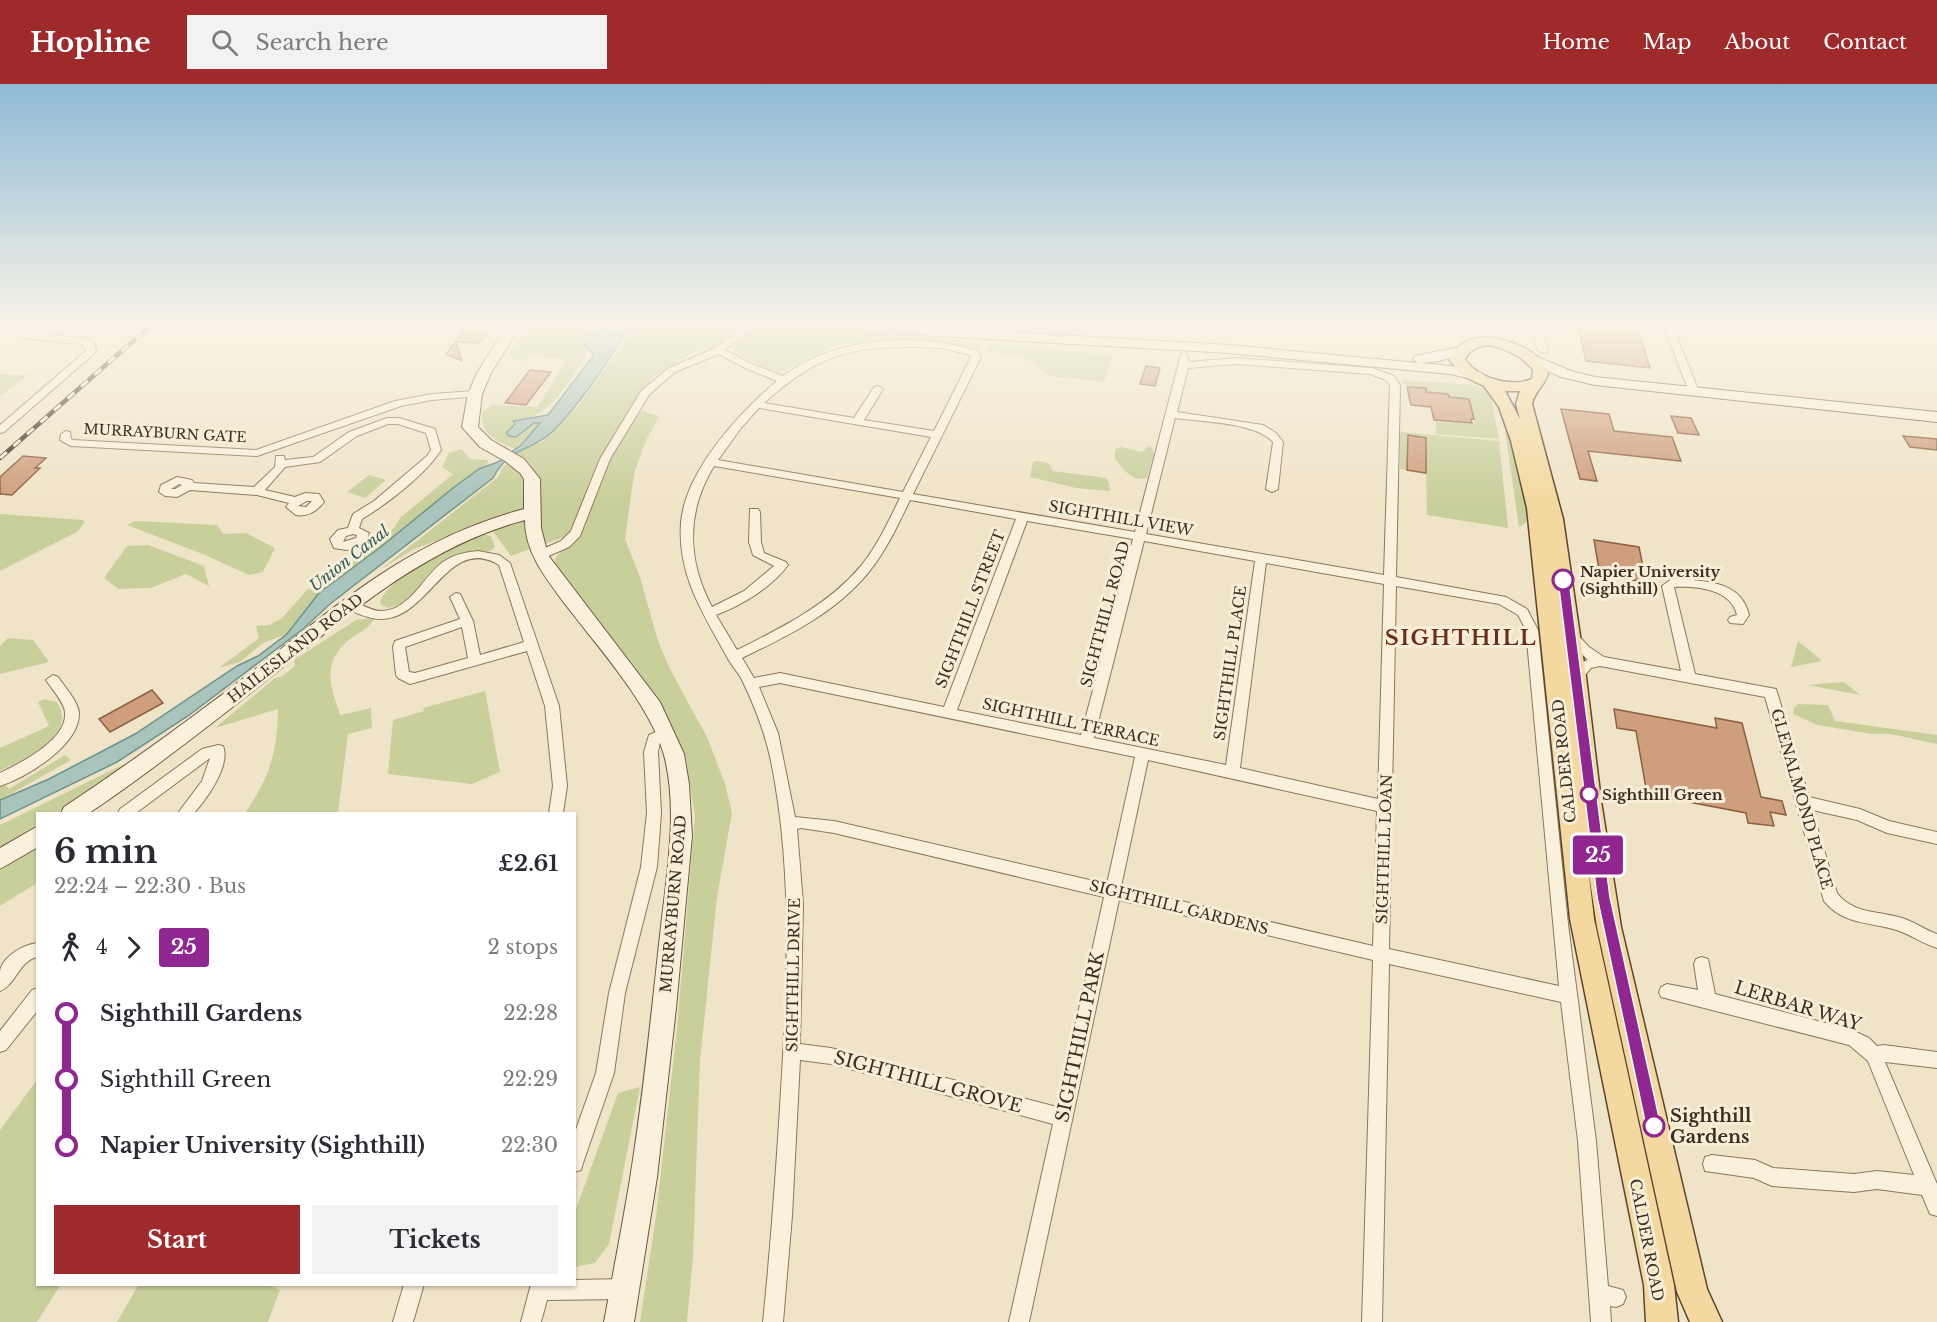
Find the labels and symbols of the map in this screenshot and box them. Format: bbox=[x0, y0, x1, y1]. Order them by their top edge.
street label: MURRAYBURN GATE bbox=[83, 420, 247, 446]
street label: SIGHTHILL VIEW bbox=[1047, 496, 1195, 540]
water label: Union Canal bbox=[305, 520, 394, 595]
street label: SIGHTHILL STREET bbox=[931, 527, 1009, 691]
street label: SIGHTHILL ROAD bbox=[1076, 539, 1134, 689]
place label: Napier University (Sighthill) bbox=[1580, 562, 1720, 598]
marker: Napier University (Sighthill) bbox=[1552, 569, 1574, 591]
street label: SIGHTHILL PLACE bbox=[1210, 584, 1250, 742]
street label: HAILESLAND ROAD bbox=[223, 589, 367, 707]
district label: SIGHTHILL bbox=[1385, 625, 1537, 651]
street label: SIGHTHILL TERRACE bbox=[981, 694, 1161, 750]
street label: CALDER ROAD bbox=[1548, 698, 1580, 824]
street label: GLENALMOND PLACE bbox=[1767, 706, 1837, 892]
street label: SIGHTHILL LOAN bbox=[1372, 774, 1396, 924]
marker: Sighthill Green bbox=[1580, 785, 1598, 803]
place label: Sighthill Green bbox=[1602, 785, 1723, 804]
street label: MURRAYBURN ROAD bbox=[656, 814, 690, 994]
line badge: 25 bbox=[1571, 836, 1625, 874]
street label: SIGHTHILL GARDENS bbox=[1088, 876, 1270, 938]
street label: SIGHTHILL DRIVE bbox=[782, 898, 804, 1052]
street label: SIGHTHILL PARK bbox=[1051, 949, 1109, 1124]
street label: LERBAR WAY bbox=[1732, 976, 1865, 1036]
street label: SIGHTHILL GROVE bbox=[832, 1046, 1024, 1118]
place label: Sighthill Gardens bbox=[1670, 1105, 1752, 1148]
marker: Sighthill Gardens bbox=[1643, 1115, 1665, 1137]
street label: CALDER ROAD bbox=[1626, 1177, 1668, 1303]

